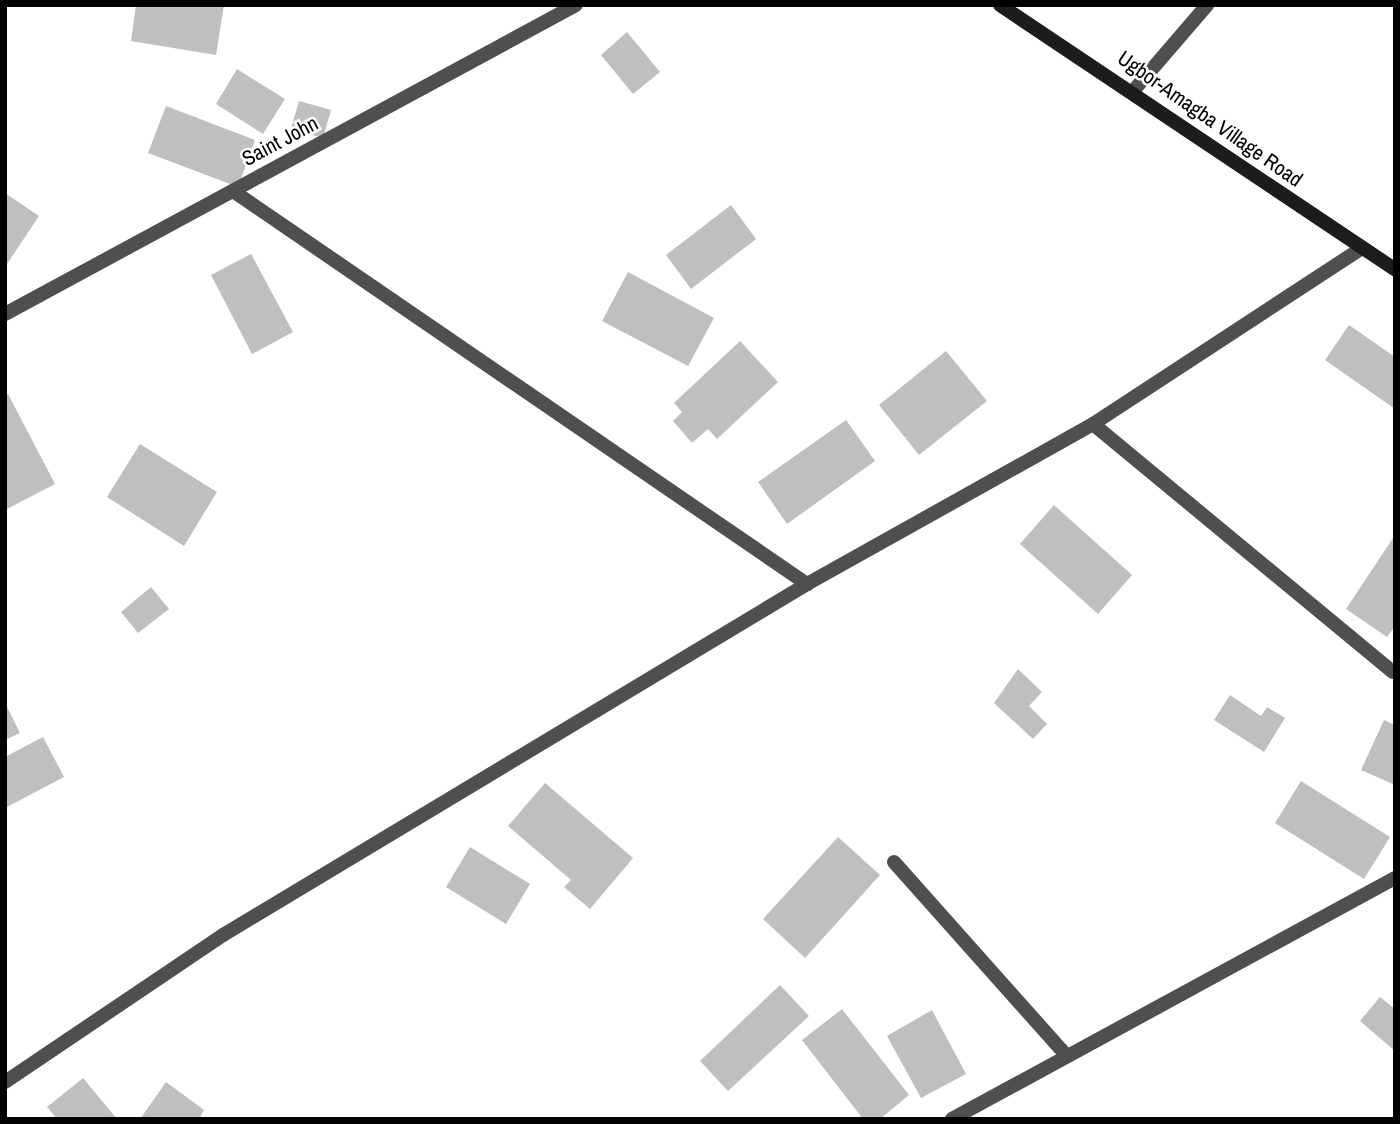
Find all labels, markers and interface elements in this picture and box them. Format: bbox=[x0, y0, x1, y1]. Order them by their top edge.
street label: Ugbor-Amagba Village Road bbox=[1113, 46, 1307, 192]
street label: Saint John bbox=[238, 111, 322, 171]

